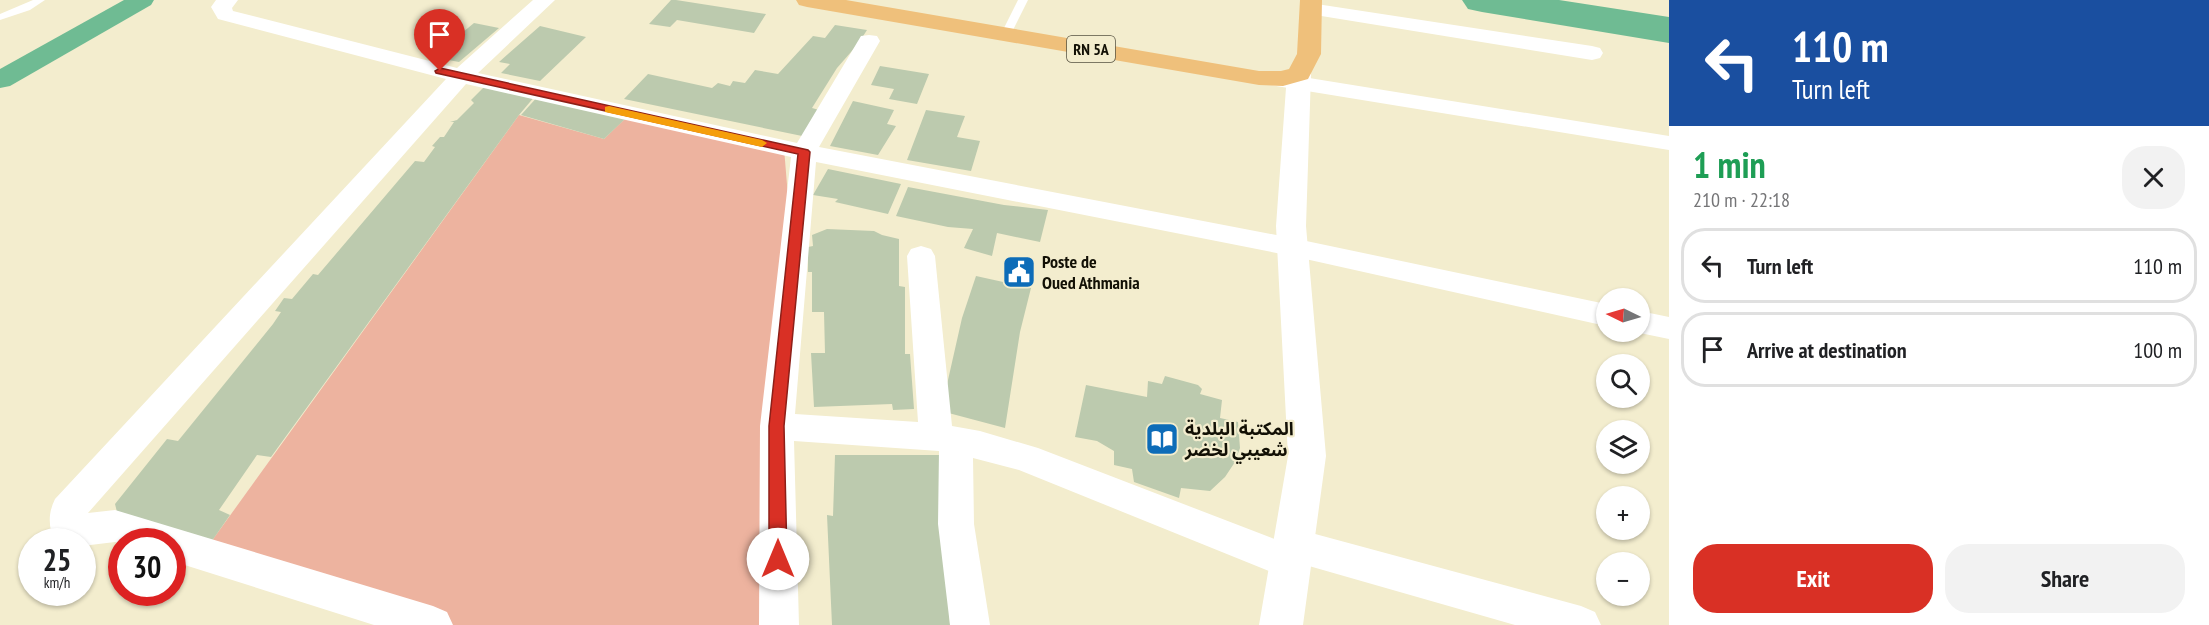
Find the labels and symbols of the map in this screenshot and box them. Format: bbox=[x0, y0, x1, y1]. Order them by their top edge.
pin bbox=[414, 9, 465, 71]
road number: RN 5A bbox=[1067, 36, 1115, 62]
place label: Poste de Oued Athmania bbox=[1042, 250, 1140, 294]
public building icon: Poste de Oued Athmania bbox=[1001, 254, 1037, 290]
north arrow bbox=[1596, 288, 1650, 342]
place label: المكتبة البلدية شعيبي لخضر bbox=[1184, 417, 1294, 464]
library icon: المكتبة البلدية شعيبي لخضر bbox=[1144, 421, 1180, 457]
position arrow bbox=[746, 527, 810, 591]
speed limit sign: 30 bbox=[108, 528, 186, 606]

